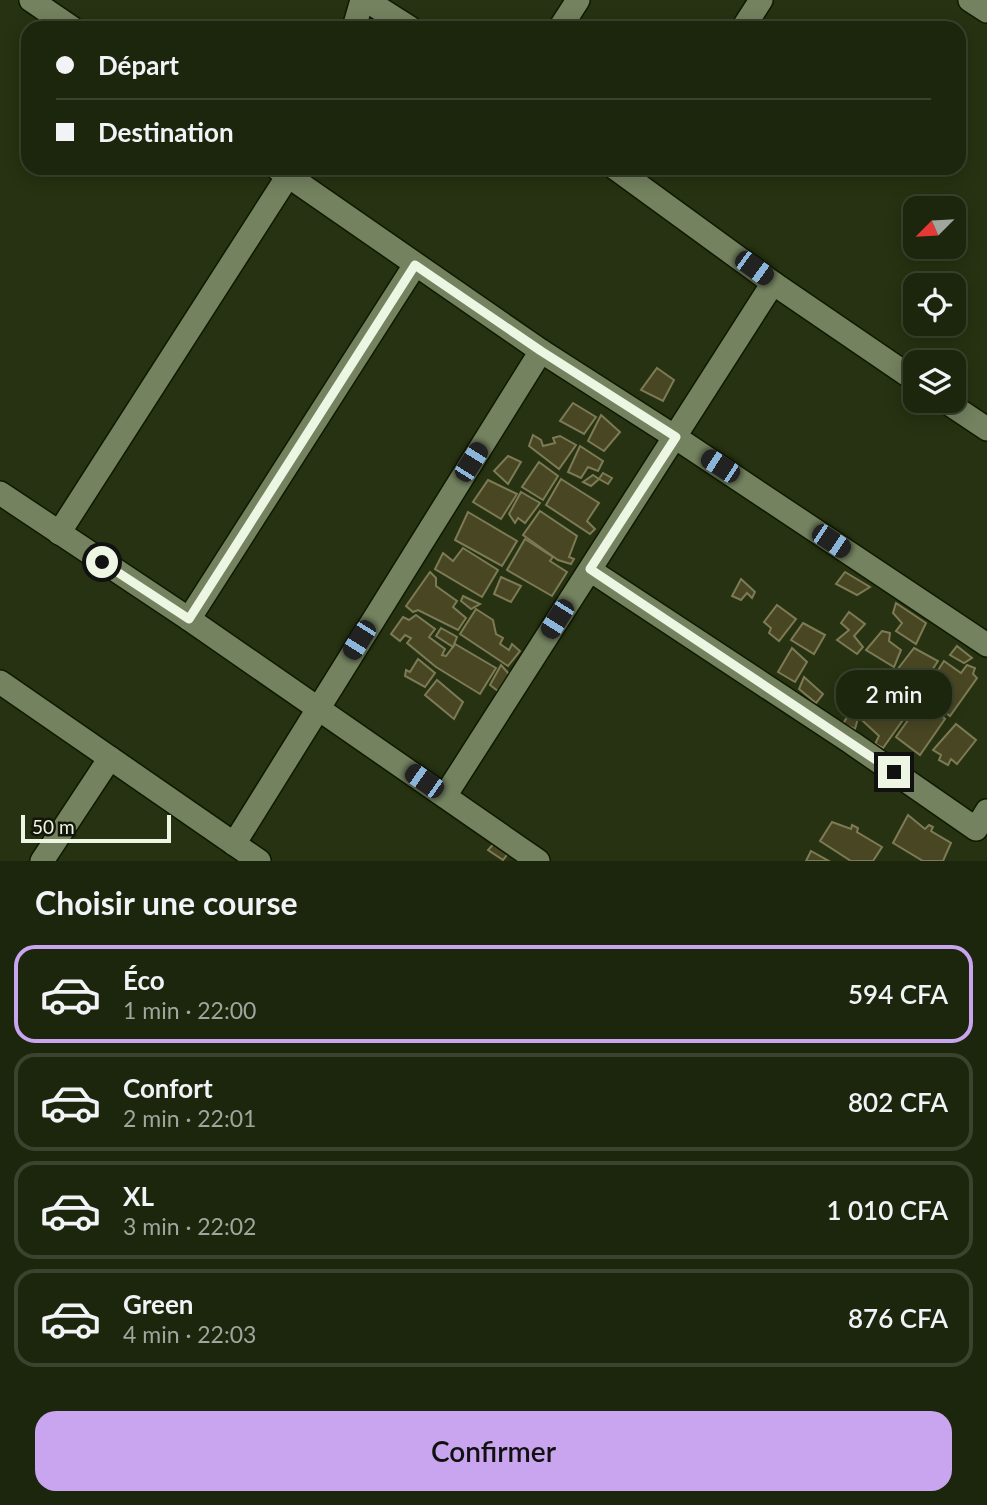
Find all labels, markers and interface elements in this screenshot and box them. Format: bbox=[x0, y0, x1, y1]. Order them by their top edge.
text: Départ bbox=[98, 49, 179, 81]
text: Destination bbox=[98, 116, 234, 148]
north arrow bbox=[903, 196, 966, 259]
map controls bbox=[903, 196, 966, 413]
car bbox=[731, 247, 778, 289]
button: locate bbox=[903, 273, 966, 336]
button: layers bbox=[903, 350, 966, 413]
car bbox=[451, 439, 492, 485]
car bbox=[697, 446, 744, 486]
car bbox=[808, 521, 855, 561]
route start bbox=[86, 546, 118, 578]
car bbox=[537, 596, 578, 642]
car bbox=[339, 617, 380, 663]
callout: 2 min bbox=[836, 670, 952, 720]
text: 2 min bbox=[866, 680, 922, 708]
route end bbox=[878, 756, 910, 788]
car bbox=[401, 760, 448, 802]
scale bar bbox=[21, 812, 172, 844]
text: 50 m bbox=[32, 815, 75, 838]
text: Choisir une course bbox=[35, 883, 298, 922]
icon: car bbox=[39, 963, 102, 1026]
text: Éco bbox=[123, 964, 165, 996]
text: 594 CFA bbox=[848, 978, 948, 1010]
text: 1 min · 22:00 bbox=[123, 996, 256, 1024]
icon: car bbox=[39, 1071, 102, 1134]
text: Confort bbox=[123, 1072, 213, 1104]
text: 802 CFA bbox=[848, 1086, 948, 1118]
text: 2 min · 22:01 bbox=[123, 1104, 256, 1132]
icon: car bbox=[39, 1179, 102, 1242]
text: XL bbox=[123, 1180, 154, 1212]
text: 1 010 CFA bbox=[826, 1194, 948, 1226]
text: 3 min · 22:02 bbox=[123, 1212, 256, 1240]
icon: car bbox=[39, 1287, 102, 1350]
text: Green bbox=[123, 1288, 193, 1320]
text: 876 CFA bbox=[848, 1302, 948, 1334]
text: 4 min · 22:03 bbox=[123, 1320, 256, 1348]
button: Confirmer bbox=[35, 1411, 952, 1491]

